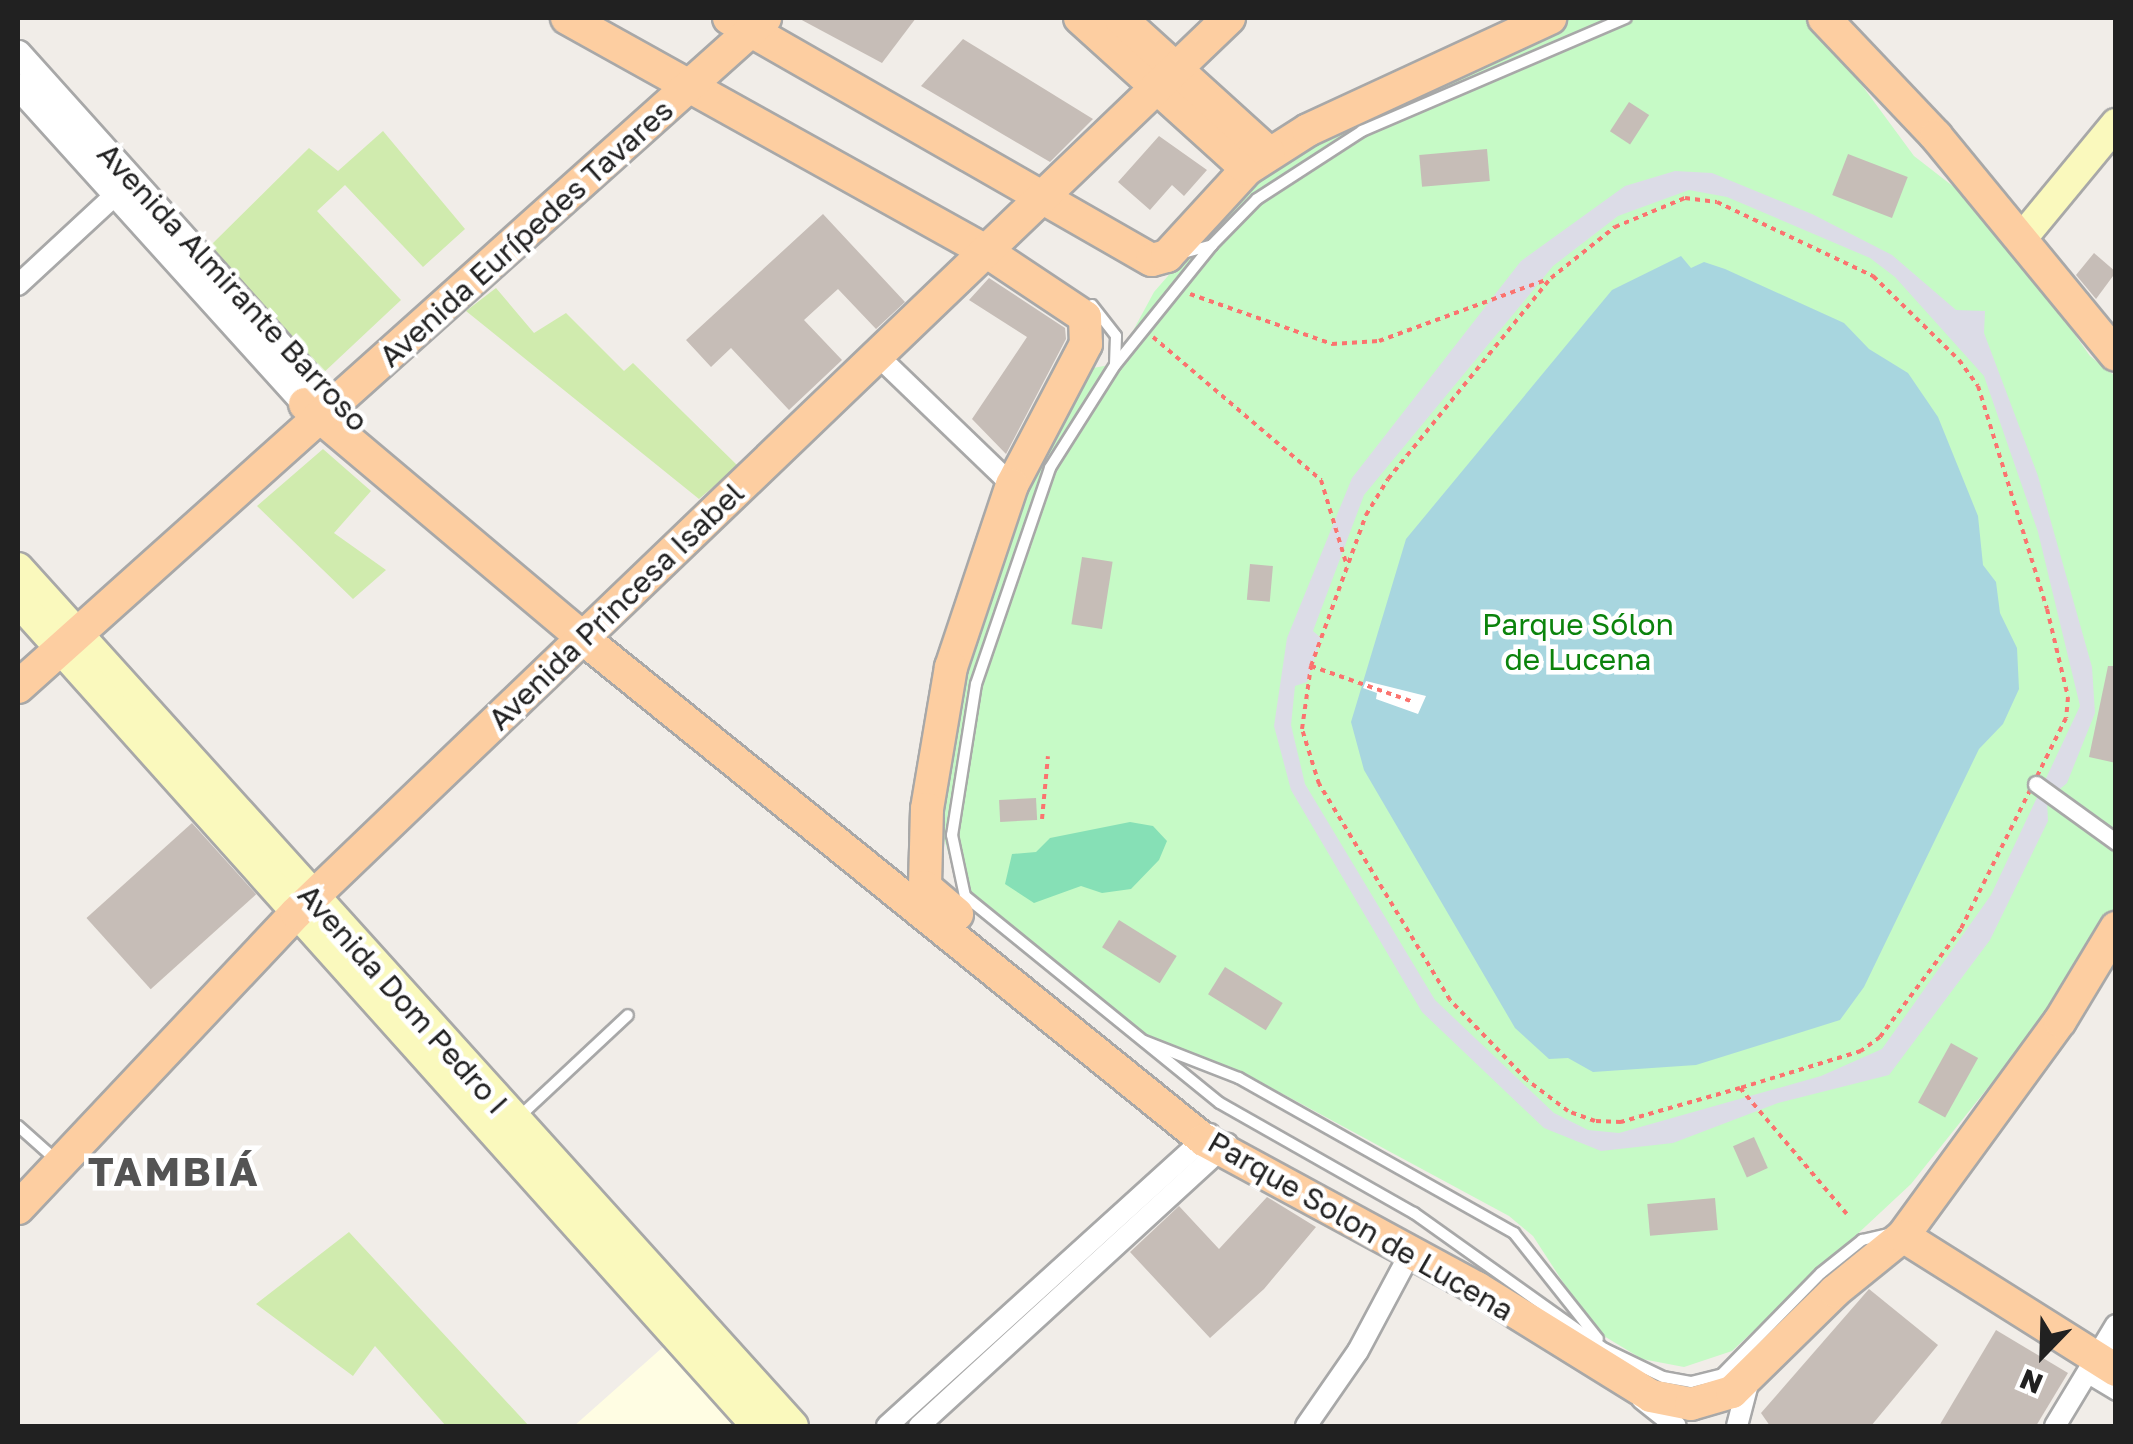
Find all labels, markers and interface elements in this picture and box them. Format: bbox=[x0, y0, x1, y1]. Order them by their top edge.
street label: Avenida Eurípedes Tavares bbox=[372, 92, 680, 374]
street label: Avenida Almirante Barroso bbox=[90, 136, 376, 438]
street label: Avenida Princesa Isabel bbox=[481, 475, 751, 737]
park label: Parque Sólon de Lucena bbox=[1482, 606, 1674, 676]
street label: Avenida Dom Pedro I bbox=[291, 877, 515, 1121]
street label: Parque Solon de Lucena bbox=[1202, 1124, 1520, 1328]
district label: TAMBIÁ bbox=[88, 1147, 260, 1195]
north arrow bbox=[1993, 1304, 2093, 1404]
text: N bbox=[2015, 1363, 2047, 1401]

